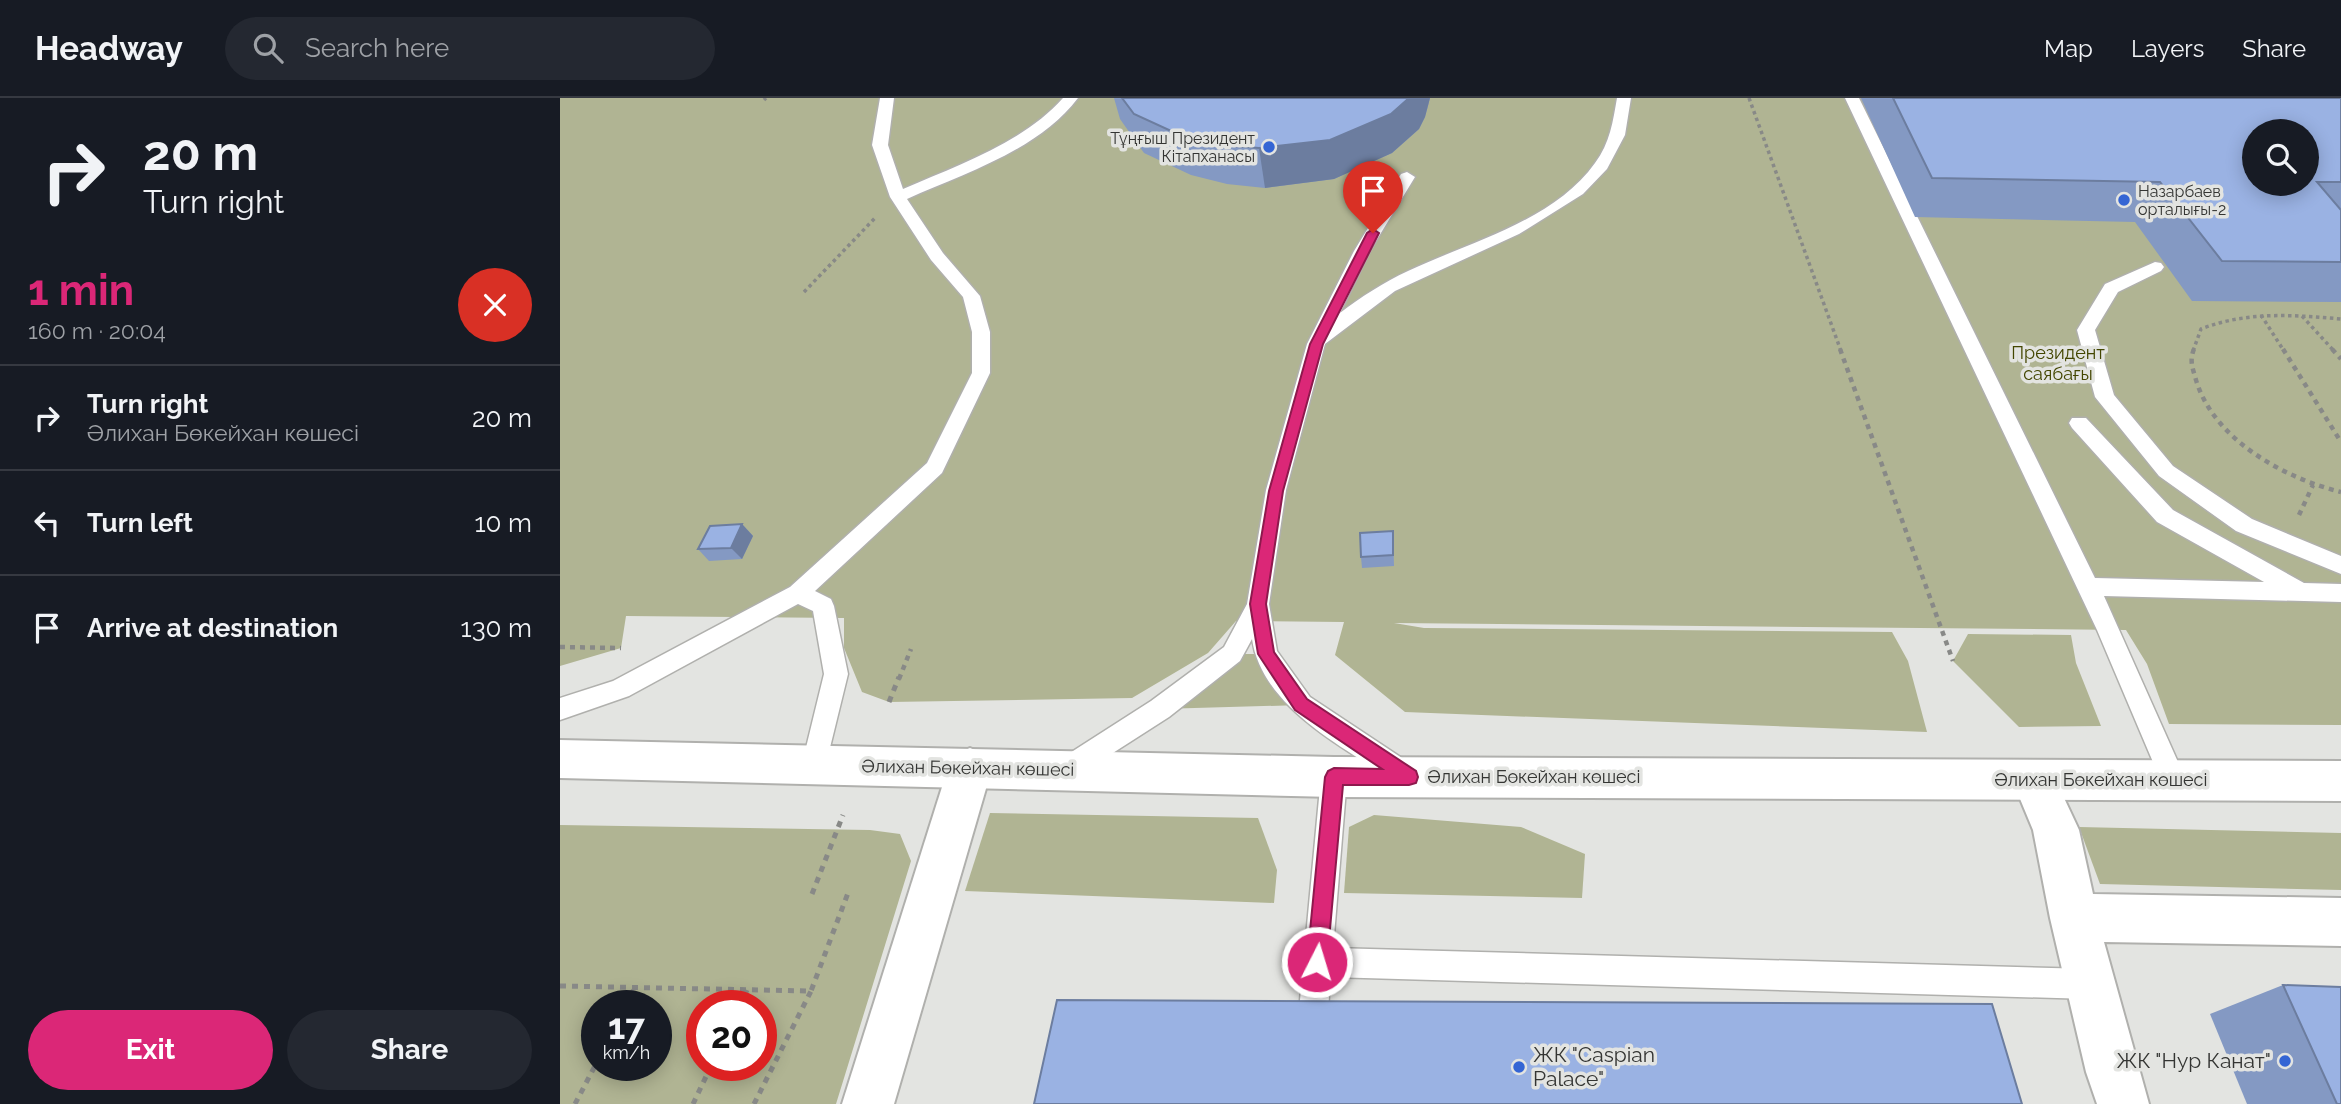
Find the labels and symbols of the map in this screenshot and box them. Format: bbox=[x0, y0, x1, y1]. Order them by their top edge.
place label: Тұңғыш Президент Кітапханасы bbox=[1110, 129, 1255, 166]
marker: Тұңғыш Президент Кітапханасы bbox=[1261, 139, 1277, 155]
pin bbox=[1343, 161, 1403, 233]
place label: Назарбаев орталығы-2 bbox=[2138, 182, 2226, 219]
marker: Назарбаев орталығы-2 bbox=[2116, 192, 2132, 208]
park label: Президент саябағы bbox=[2011, 342, 2105, 384]
street label: Әлихан Бөкейхан көшесі bbox=[861, 755, 1075, 780]
street label: Әлихан Бөкейхан көшесі bbox=[1428, 766, 1640, 787]
street label: Әлихан Бөкейхан көшесі bbox=[1995, 769, 2207, 790]
position arrow bbox=[1280, 925, 1354, 999]
speed limit sign: 20 bbox=[686, 990, 777, 1081]
place label: ЖК "Caspian Palace" bbox=[1533, 1042, 1655, 1091]
place label: ЖК "Нур Канат" bbox=[2117, 1048, 2271, 1073]
marker: ЖК "Нур Канат" bbox=[2277, 1053, 2293, 1069]
marker: ЖК "Caspian Palace" bbox=[1511, 1059, 1527, 1075]

